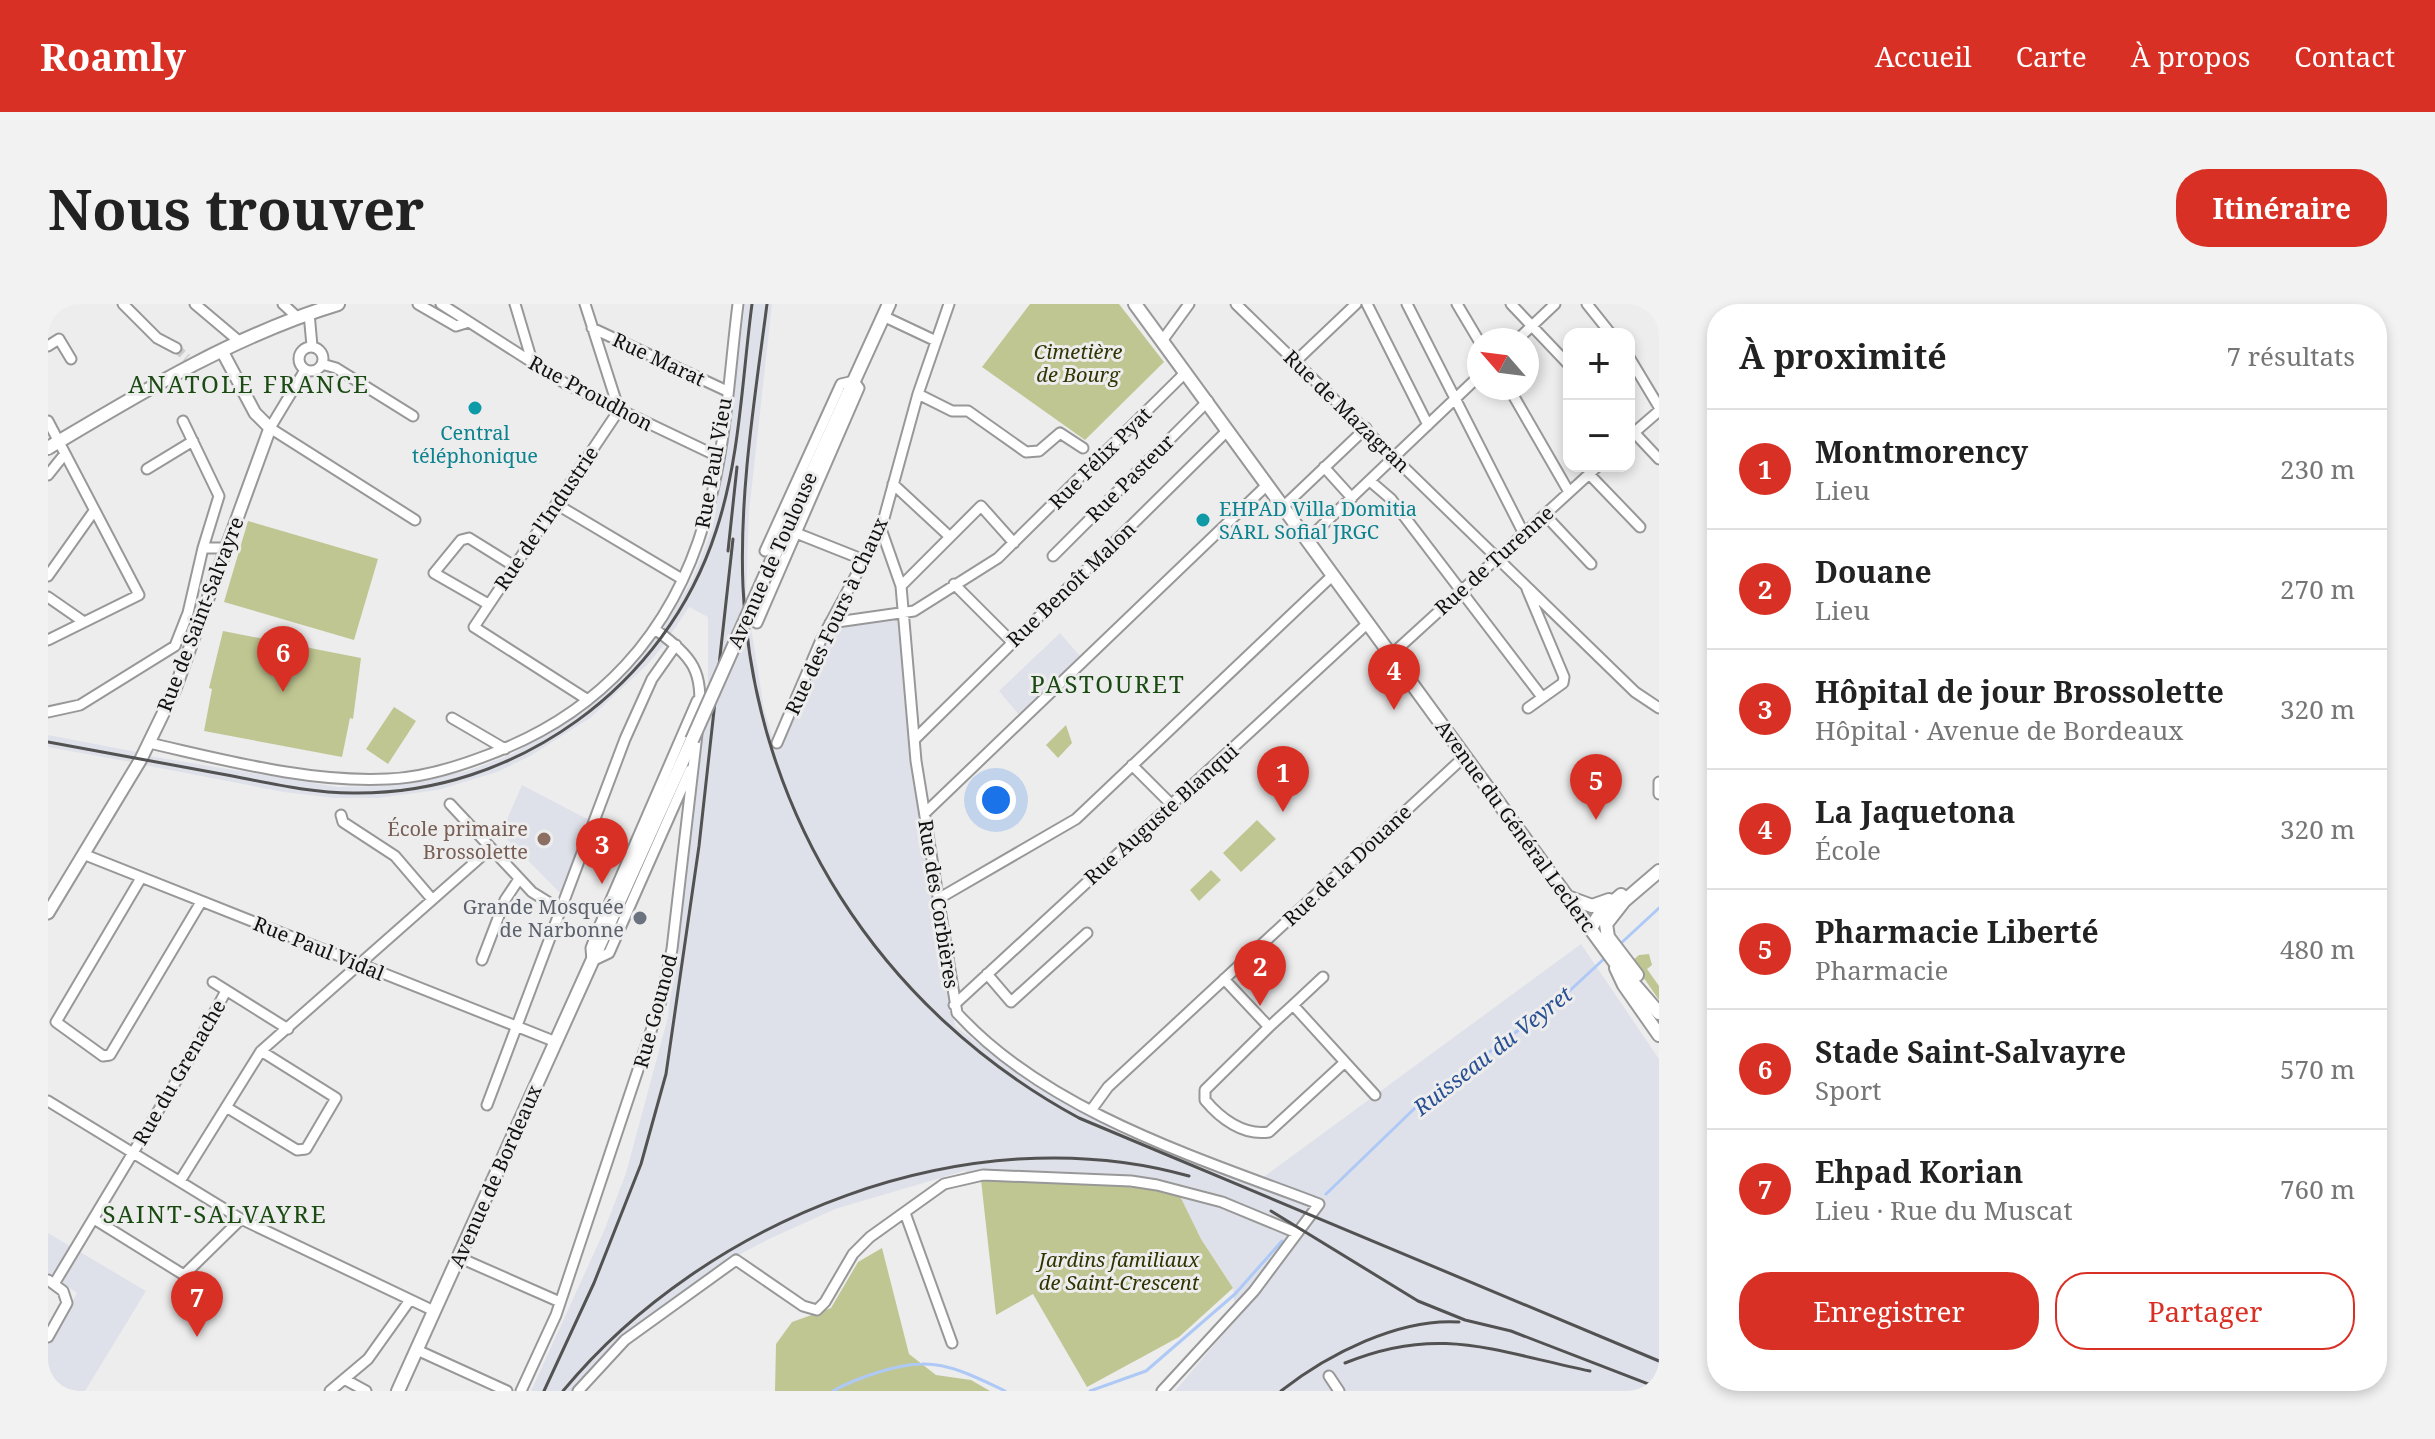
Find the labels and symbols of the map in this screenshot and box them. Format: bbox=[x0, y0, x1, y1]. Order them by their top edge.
street label: Rue Marat bbox=[608, 326, 710, 392]
north arrow bbox=[1467, 328, 1539, 400]
park label: Cimetière de Bourg bbox=[1034, 338, 1122, 388]
street label: Rue de Mazagran bbox=[1278, 344, 1416, 478]
street label: Rue Proudhon bbox=[524, 349, 658, 437]
district label: ANATOLE FRANCE bbox=[128, 367, 370, 400]
street label: Rue Paul Vieu bbox=[688, 395, 738, 531]
marker: Central téléphonique bbox=[466, 399, 484, 417]
street label: Rue Félix Pyat bbox=[1043, 401, 1157, 515]
place label: Central téléphonique bbox=[412, 419, 538, 469]
street label: Rue Pasteur bbox=[1080, 428, 1180, 528]
street label: Rue de l'Industrie bbox=[488, 441, 604, 595]
street label: Avenue de Toulouse bbox=[721, 467, 823, 653]
place label: EHPAD Villa Domitia SARL Sofial JRGC bbox=[1219, 495, 1417, 545]
street label: Rue de Turenne bbox=[1429, 499, 1559, 621]
marker: EHPAD Villa Domitia SARL Sofial JRGC bbox=[1194, 511, 1212, 529]
street label: Rue de Saint-Salvayre bbox=[150, 513, 250, 715]
street label: Rue des Fours à Chaux bbox=[778, 513, 894, 719]
street label: Rue Benoît Malon bbox=[1001, 515, 1141, 652]
pin: 6 bbox=[257, 626, 309, 692]
pin: 4 bbox=[1368, 644, 1420, 710]
district label: PASTOURET bbox=[1030, 667, 1186, 700]
street label: Avenue du Général Leclerc bbox=[1430, 714, 1602, 938]
street label: Rue Auguste Blanqui bbox=[1078, 737, 1244, 890]
pin: 1 bbox=[1257, 746, 1309, 812]
pin: 5 bbox=[1570, 754, 1622, 820]
your location bbox=[976, 780, 1016, 820]
street label: Rue de la Douane bbox=[1277, 798, 1417, 932]
place label: École primaire Brossolette bbox=[387, 815, 528, 865]
pin: 3 bbox=[576, 818, 628, 884]
street label: Rue des Corbières bbox=[912, 818, 966, 990]
marker: École primaire Brossolette bbox=[535, 830, 553, 848]
place label: Grande Mosquée de Narbonne bbox=[463, 893, 624, 943]
street label: Rue Paul Vidal bbox=[250, 909, 388, 987]
marker: Grande Mosquée de Narbonne bbox=[631, 909, 649, 927]
pin: 2 bbox=[1234, 940, 1286, 1006]
street label: Rue Gounod bbox=[627, 951, 683, 1071]
water label: Ruisseau du Veyret bbox=[1406, 978, 1578, 1122]
street label: Rue du Grenache bbox=[126, 994, 232, 1150]
street label: Avenue de Bordeaux bbox=[443, 1080, 548, 1272]
district label: SAINT-SALVAYRE bbox=[102, 1197, 328, 1230]
park label: Jardins familiaux de Saint-Crescent bbox=[1035, 1246, 1200, 1296]
pin: 7 bbox=[171, 1271, 223, 1337]

